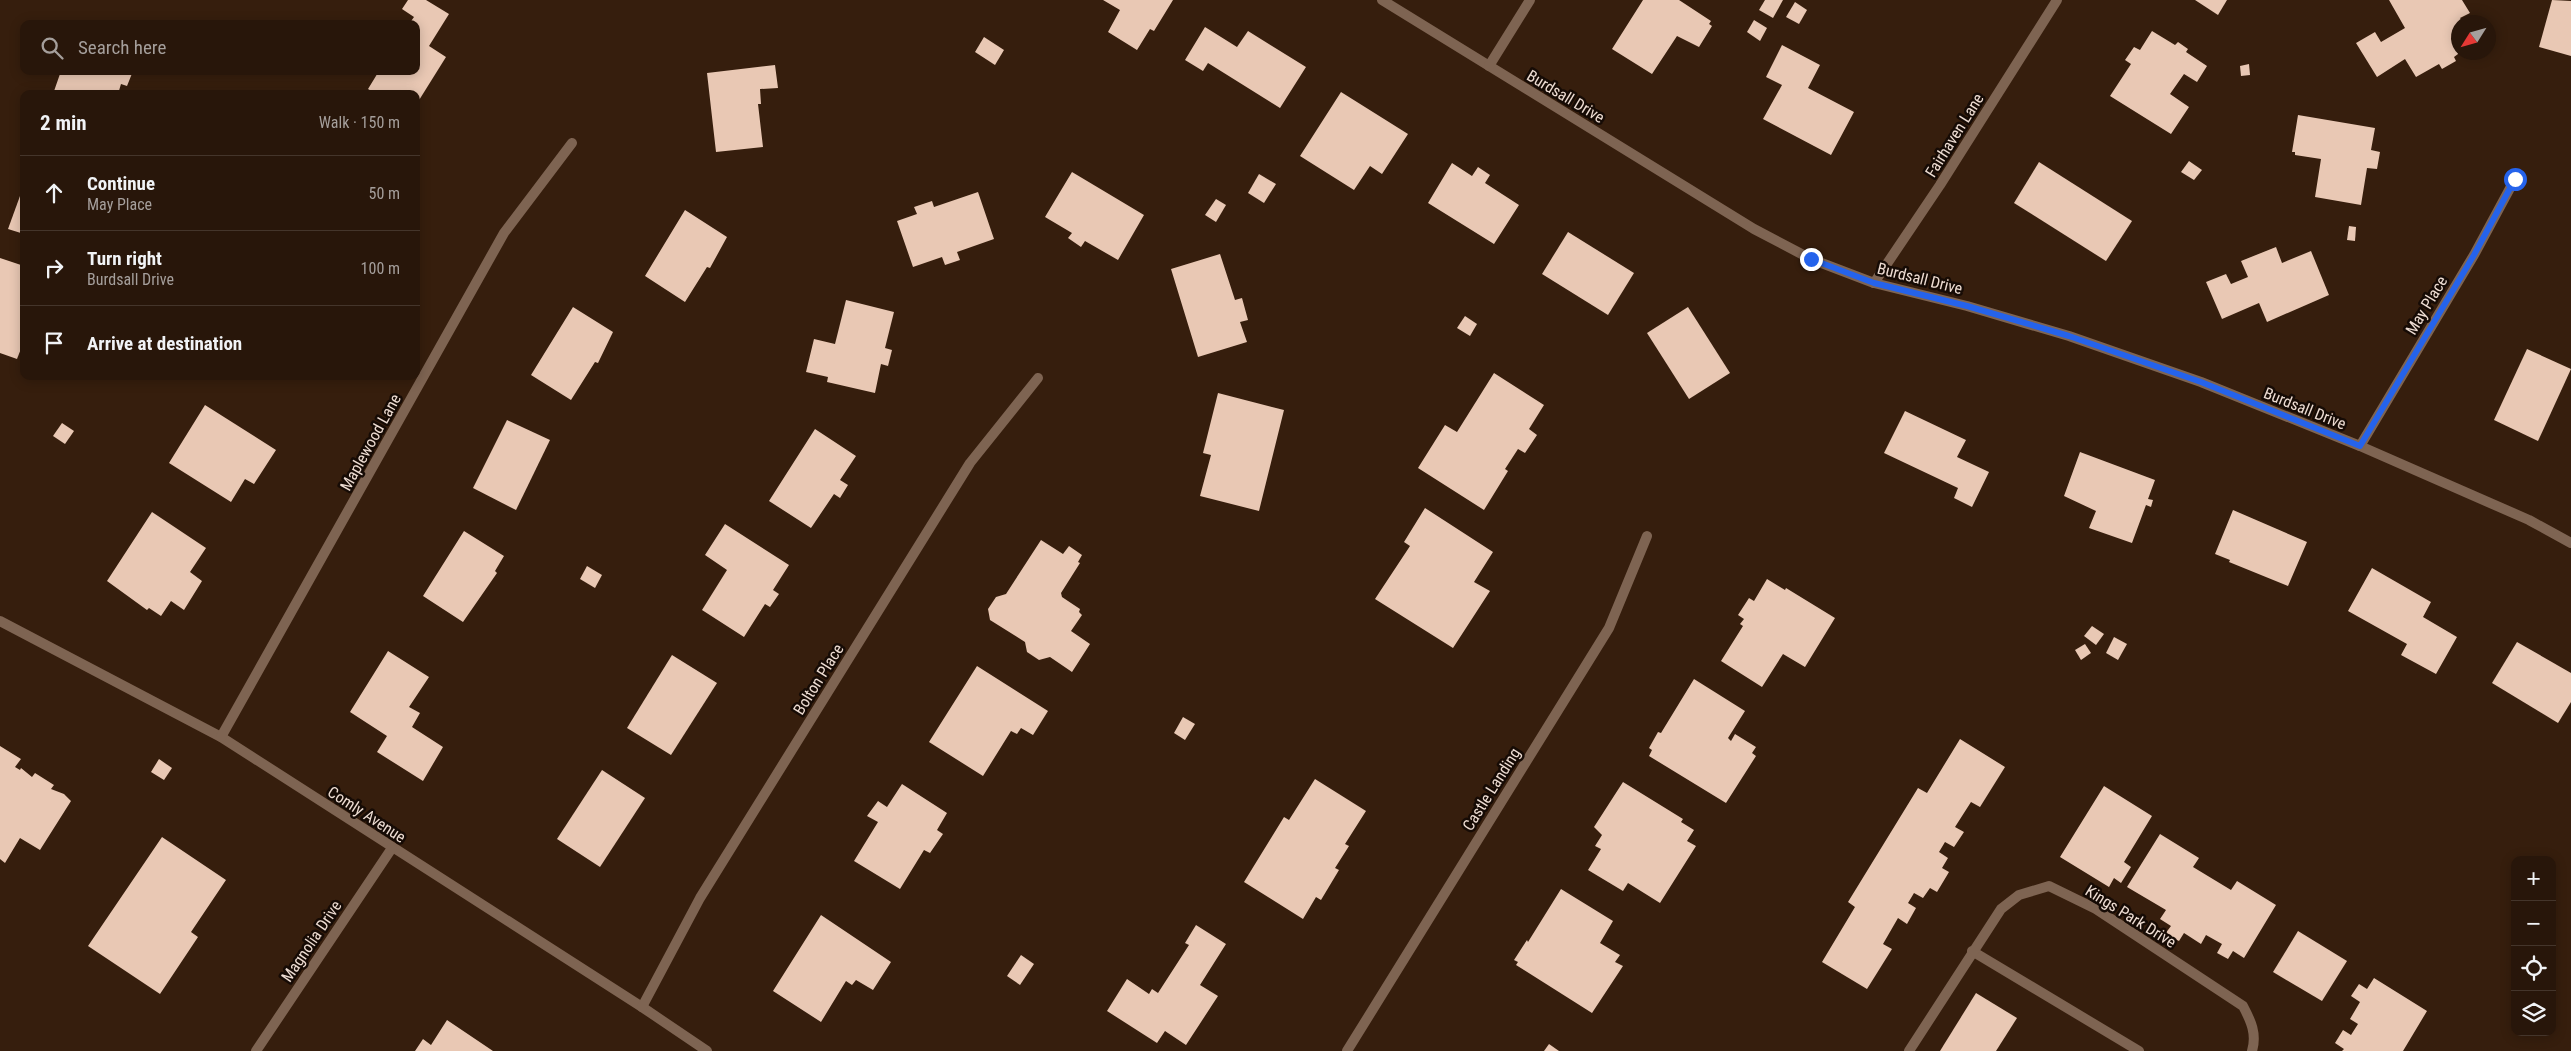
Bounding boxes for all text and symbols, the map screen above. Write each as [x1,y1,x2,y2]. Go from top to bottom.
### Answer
north arrow [2451,15,2496,60]
search box [20,20,420,75]
icon: search [38,34,66,62]
text: Search here [78,36,166,59]
street label: Burdsall Drive [1524,66,1608,127]
street label: Fairhaven Lane [1921,90,1988,181]
text: 2 min [40,111,87,135]
text: Walk · 150 m [319,113,400,132]
route start [2504,168,2527,191]
text: Continue [87,172,155,195]
icon: ahead [40,179,68,207]
text: 50 m [368,184,400,203]
text: May Place [87,195,152,214]
text: Turn right [87,247,162,270]
route end [1800,248,1823,271]
icon: right [40,254,68,282]
text: 100 m [361,259,400,278]
street label: Burdsall Drive [1875,259,1964,298]
text: Burdsall Drive [87,270,174,289]
street label: May Place [2402,272,2451,338]
icon: arrive [40,329,68,357]
text: Arrive at destination [87,332,242,355]
street label: Burdsall Drive [2261,383,2349,434]
street label: Maplewood Lane [336,391,405,494]
street label: Bolton Place [789,640,848,718]
street label: Castle Landing [1458,744,1524,834]
street label: Comly Avenue [324,782,409,847]
map controls [2511,856,2556,1036]
button: + [2511,856,2556,901]
street label: Kings Park Drive [2082,881,2180,952]
street label: Magnolia Drive [277,897,346,986]
button: − [2511,901,2556,946]
button: locate [2511,946,2556,991]
button: layers [2511,991,2556,1036]

